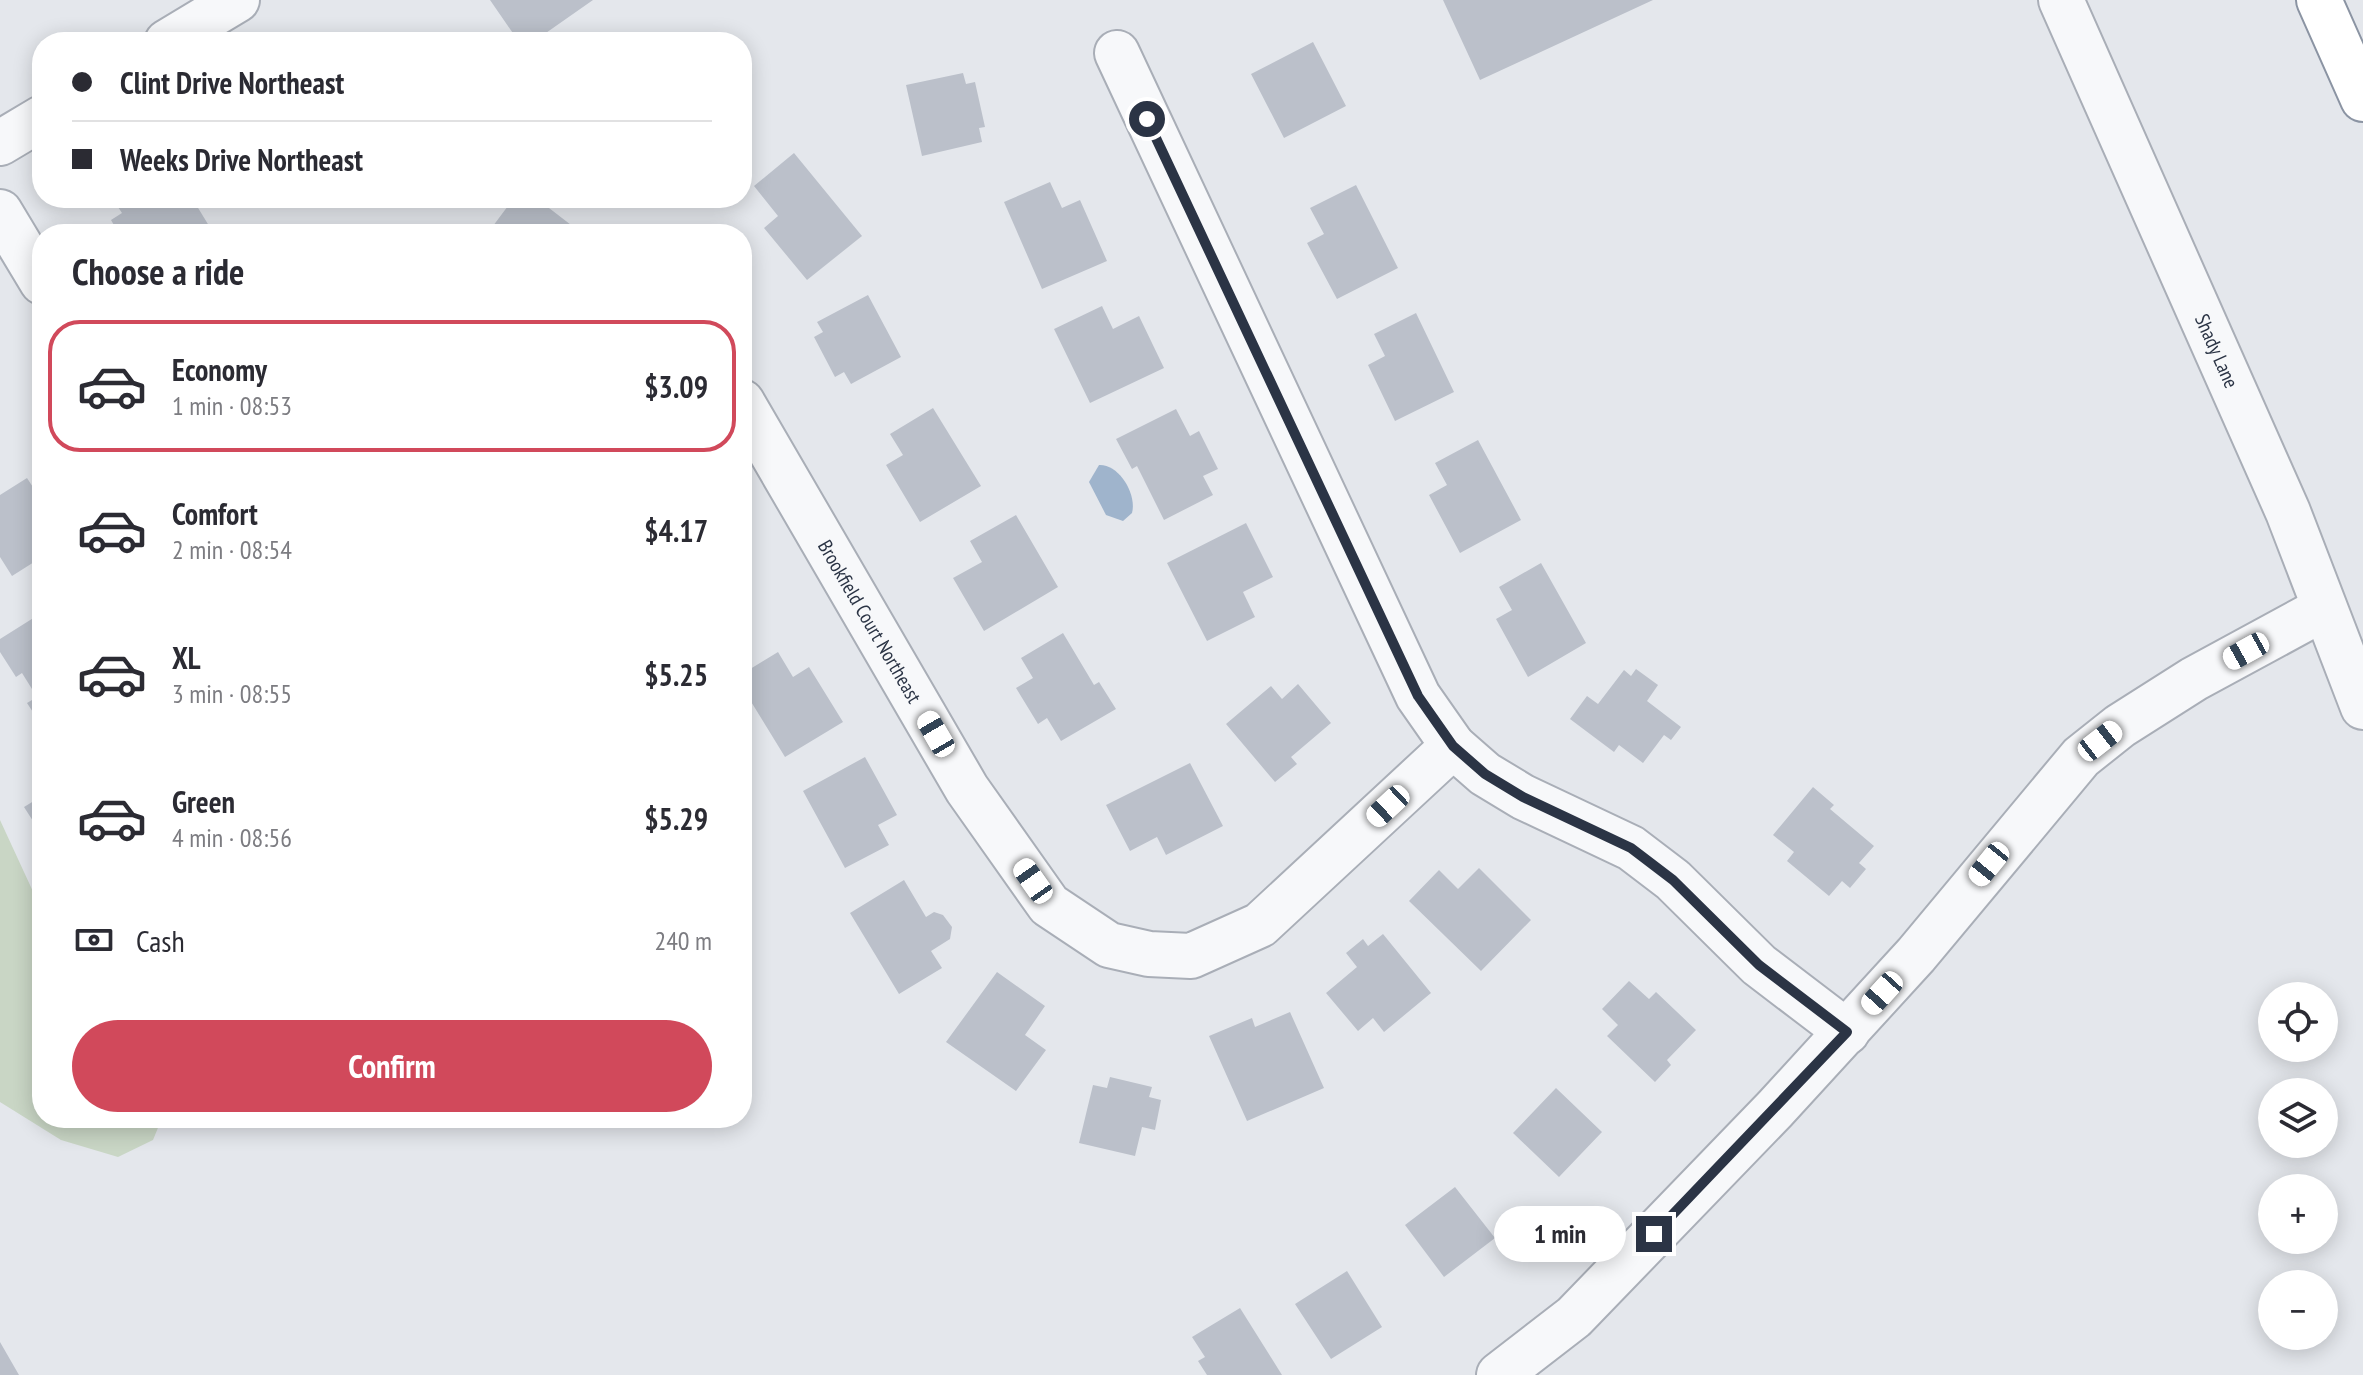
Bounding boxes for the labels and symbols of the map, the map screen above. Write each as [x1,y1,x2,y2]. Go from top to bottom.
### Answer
route start [1129,101,1165,137]
street label: Shady Lane [2189,310,2244,392]
street label: Brookfield Court Northeast [812,535,928,708]
car [2219,629,2273,673]
car [914,707,958,761]
car [2074,717,2126,765]
car [1362,781,1414,831]
car [1965,838,2013,890]
car [1009,854,1057,908]
car [1857,967,1907,1019]
callout: 1 min [1494,1206,1626,1262]
route end [1636,1216,1672,1252]

